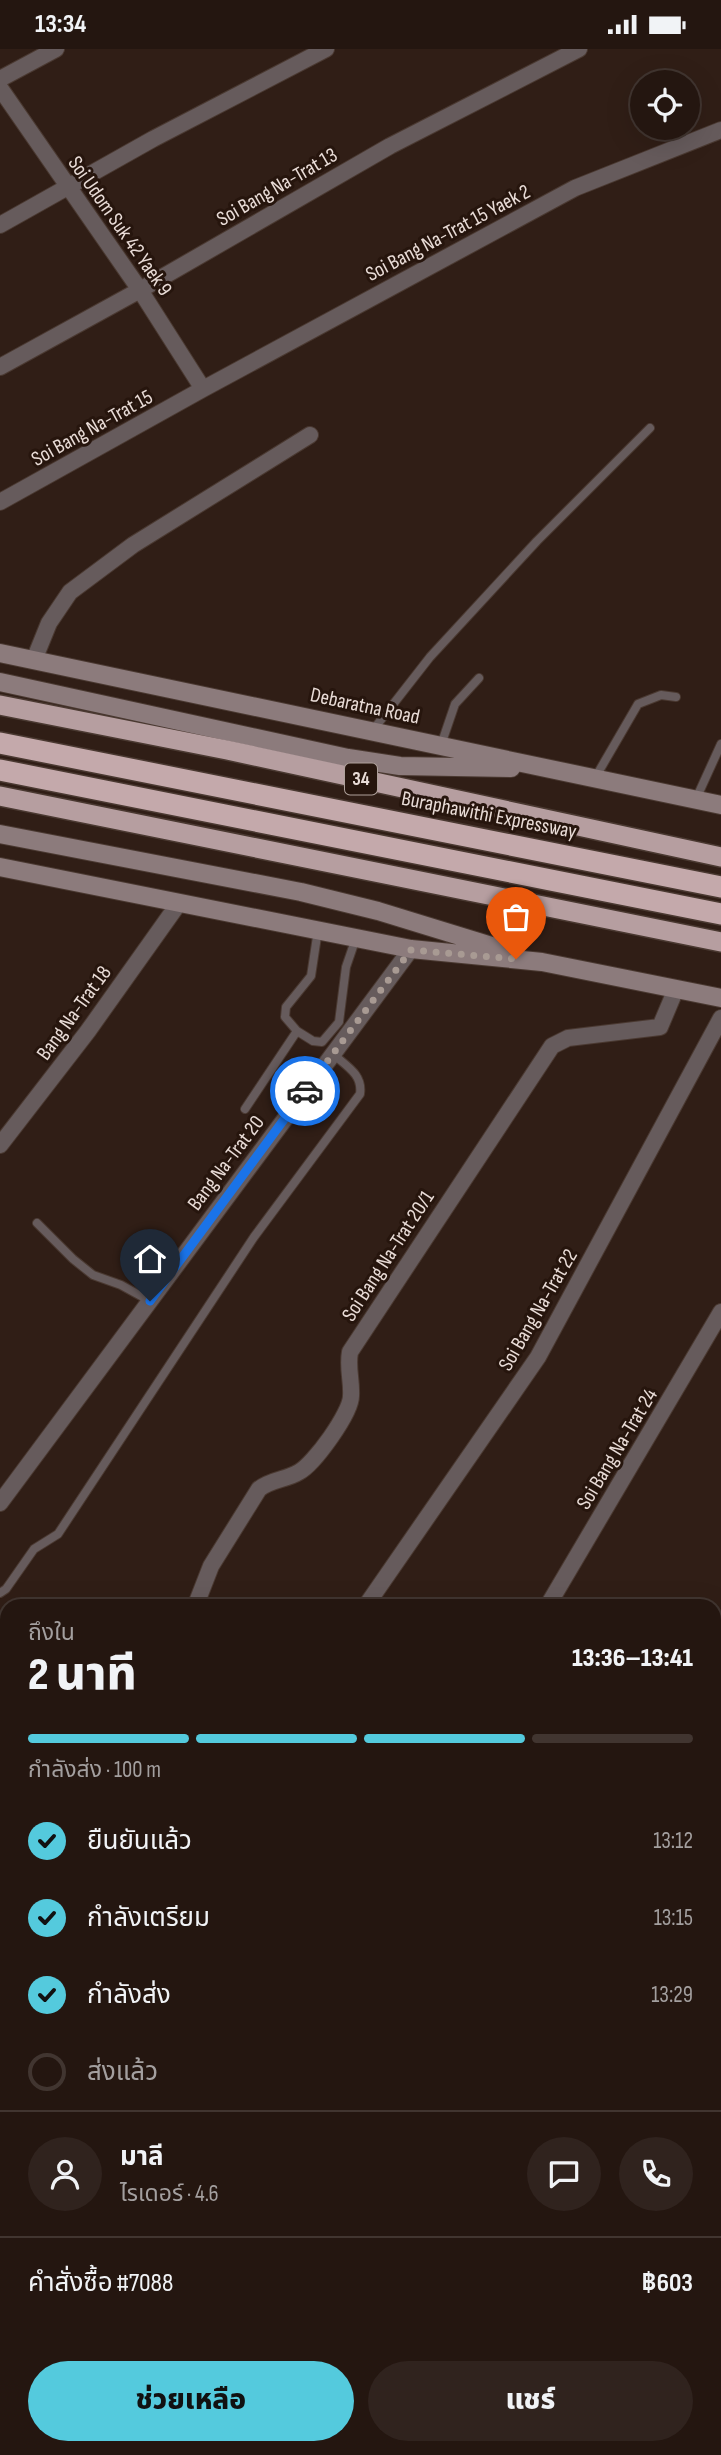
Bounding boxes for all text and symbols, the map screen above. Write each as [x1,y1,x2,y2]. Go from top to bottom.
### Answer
text: 13:34 [35,9,86,40]
map controls [630,70,700,140]
button: locate [630,70,700,140]
street label: Soi Bang Na-Trat 13 [212,142,342,232]
street label: Soi Udom Suk 42 Yaek 9 [63,151,177,301]
street label: Soi Bang Na-Trat 15 Yaek 2 [361,179,535,287]
street label: Soi Bang Na-Trat 15 [27,384,157,472]
street label: Debaratna Road [308,682,422,730]
road number: 34 [345,764,377,795]
street label: Buraphawithi Expressway [399,786,579,844]
pin [486,887,546,959]
icon: bag [497,898,535,936]
street label: Bang Na-Trat 18 [31,961,117,1065]
courier [270,1056,340,1126]
icon: car [286,1072,324,1110]
street label: Bang Na-Trat 20 [182,1111,270,1215]
street label: Soi Bang Na-Trat 20/1 [336,1185,440,1326]
pin [120,1229,180,1301]
icon: home [131,1240,169,1278]
street label: Soi Bang Na-Trat 22 [493,1245,583,1375]
street label: Soi Bang Na-Trat 24 [571,1384,663,1514]
text: ถึงใน [28,1619,75,1647]
text: 13:36–13:41 [572,1643,693,1674]
text: 2 นาที [28,1648,136,1703]
text: กำลังส่ง · 100 m [28,1756,161,1784]
icon: check [28,1822,66,1860]
text: ยืนยันแล้ว [87,1826,192,1857]
text: 13:12 [653,1827,693,1855]
icon: check [28,1899,66,1937]
text: กำลังเตรียม [87,1903,210,1934]
text: 13:15 [654,1904,693,1932]
icon: check [28,1976,66,2014]
text: กำลังส่ง [87,1980,171,2011]
text: 13:29 [651,1981,693,2009]
text: ส่งแล้ว [87,2057,158,2088]
button: person [28,2137,102,2211]
button: chat [527,2137,601,2211]
button: phone [619,2137,693,2211]
text: มาลี [120,2142,164,2173]
text: ไรเดอร์ · 4.6 [120,2180,219,2208]
text: คำสั่งซื้อ #7088 [28,2268,173,2299]
text: ฿603 [642,2268,693,2299]
button: ช่วยเหลือ [28,2361,354,2441]
button: แชร์ [368,2361,693,2441]

